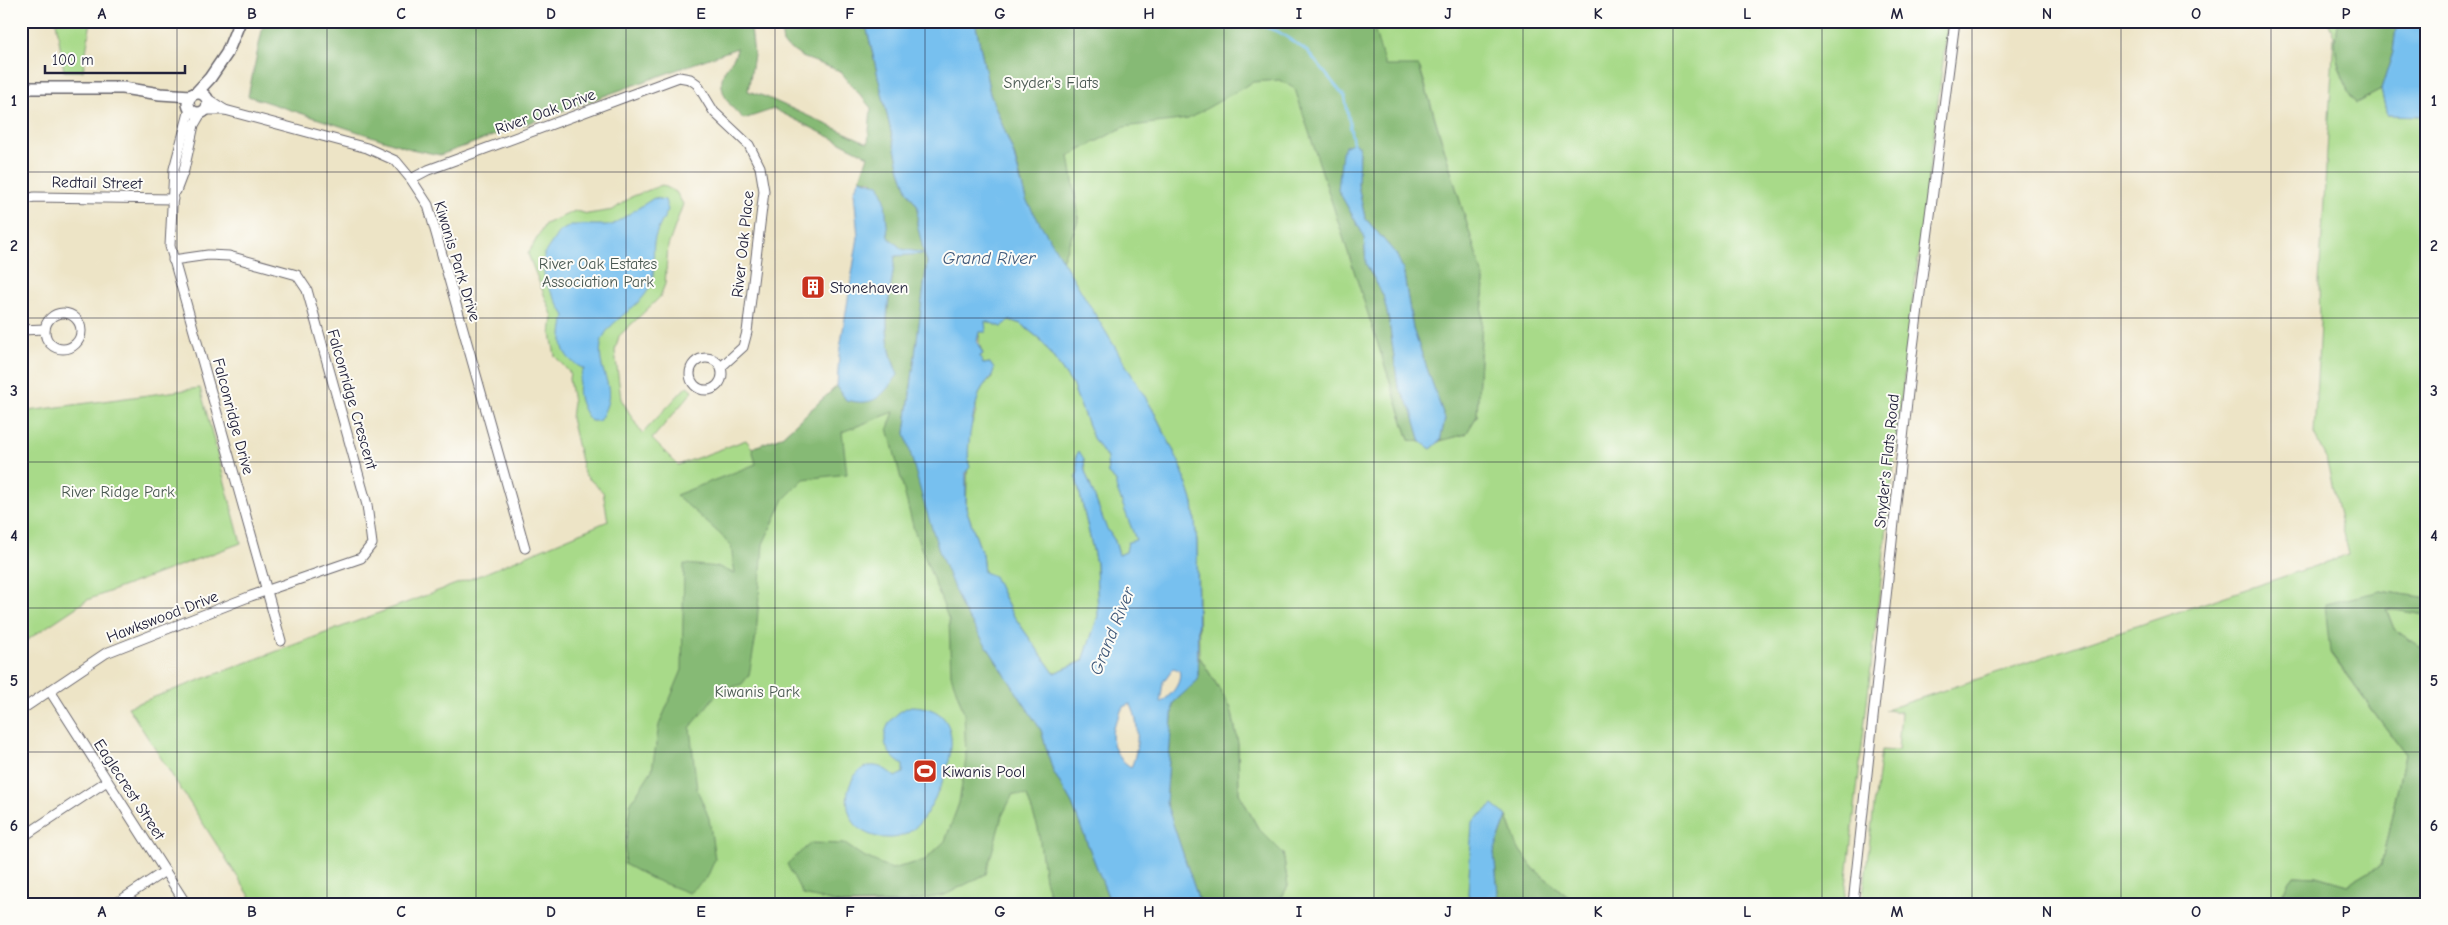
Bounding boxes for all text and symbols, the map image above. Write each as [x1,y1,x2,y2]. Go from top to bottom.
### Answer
text: A [98,5,107,23]
text: B [247,5,257,23]
text: C [396,5,406,23]
text: D [546,5,556,23]
text: E [696,5,706,23]
text: F [845,5,855,23]
text: G [994,5,1006,23]
text: H [1143,5,1155,23]
text: I [1296,5,1302,23]
text: J [1444,5,1452,23]
text: K [1593,5,1603,23]
text: L [1743,5,1751,23]
text: M [1891,5,1904,23]
text: N [2042,5,2052,23]
text: O [2191,5,2201,23]
text: P [2342,5,2351,23]
scale bar [45,42,185,74]
text: 100 m [52,51,94,69]
park label: Snyder's Flats [1004,74,1099,92]
street label: River Oak Drive [493,85,598,138]
text: 1 [11,92,17,110]
text: 1 [2431,92,2437,110]
street label: Redtail Street [51,173,143,193]
street label: River Oak Place [728,190,758,298]
street label: Kiwanis Park Drive [430,199,484,324]
text: 2 [10,237,18,255]
text: 2 [2430,237,2438,255]
water label: Grand River [943,248,1036,269]
park label: River Oak Estates Association Park [539,255,658,291]
building icon: Stonehaven [800,274,826,300]
place label: Stonehaven [830,279,908,297]
street label: Falconridge Crescent [323,327,381,472]
street label: Falconridge Drive [209,356,257,476]
text: 3 [10,382,18,400]
text: 3 [2430,382,2438,400]
street label: Snyder's Flats Road [1871,393,1903,529]
park label: River Ridge Park [61,483,175,501]
text: 4 [10,527,18,545]
text: 4 [2430,527,2438,545]
water label: Grand River [1085,583,1140,678]
street label: Hawkswood Drive [104,587,221,647]
text: 5 [10,672,18,690]
text: 5 [2430,672,2438,690]
park label: Kiwanis Park [714,683,800,701]
street label: Eaglecrest Street [90,736,169,844]
sports icon: Kiwanis Pool [912,758,938,784]
place label: Kiwanis Pool [942,763,1025,781]
text: 6 [10,817,18,835]
text: 6 [2430,817,2438,835]
text: A [98,903,107,921]
text: B [247,903,257,921]
text: C [396,903,406,921]
text: D [546,903,556,921]
text: E [696,903,706,921]
text: F [845,903,855,921]
text: G [994,903,1006,921]
text: H [1143,903,1155,921]
text: I [1296,903,1302,921]
text: J [1444,903,1452,921]
text: K [1593,903,1603,921]
text: L [1743,903,1751,921]
text: M [1891,903,1904,921]
text: N [2042,903,2052,921]
text: O [2191,903,2201,921]
text: P [2342,903,2351,921]

